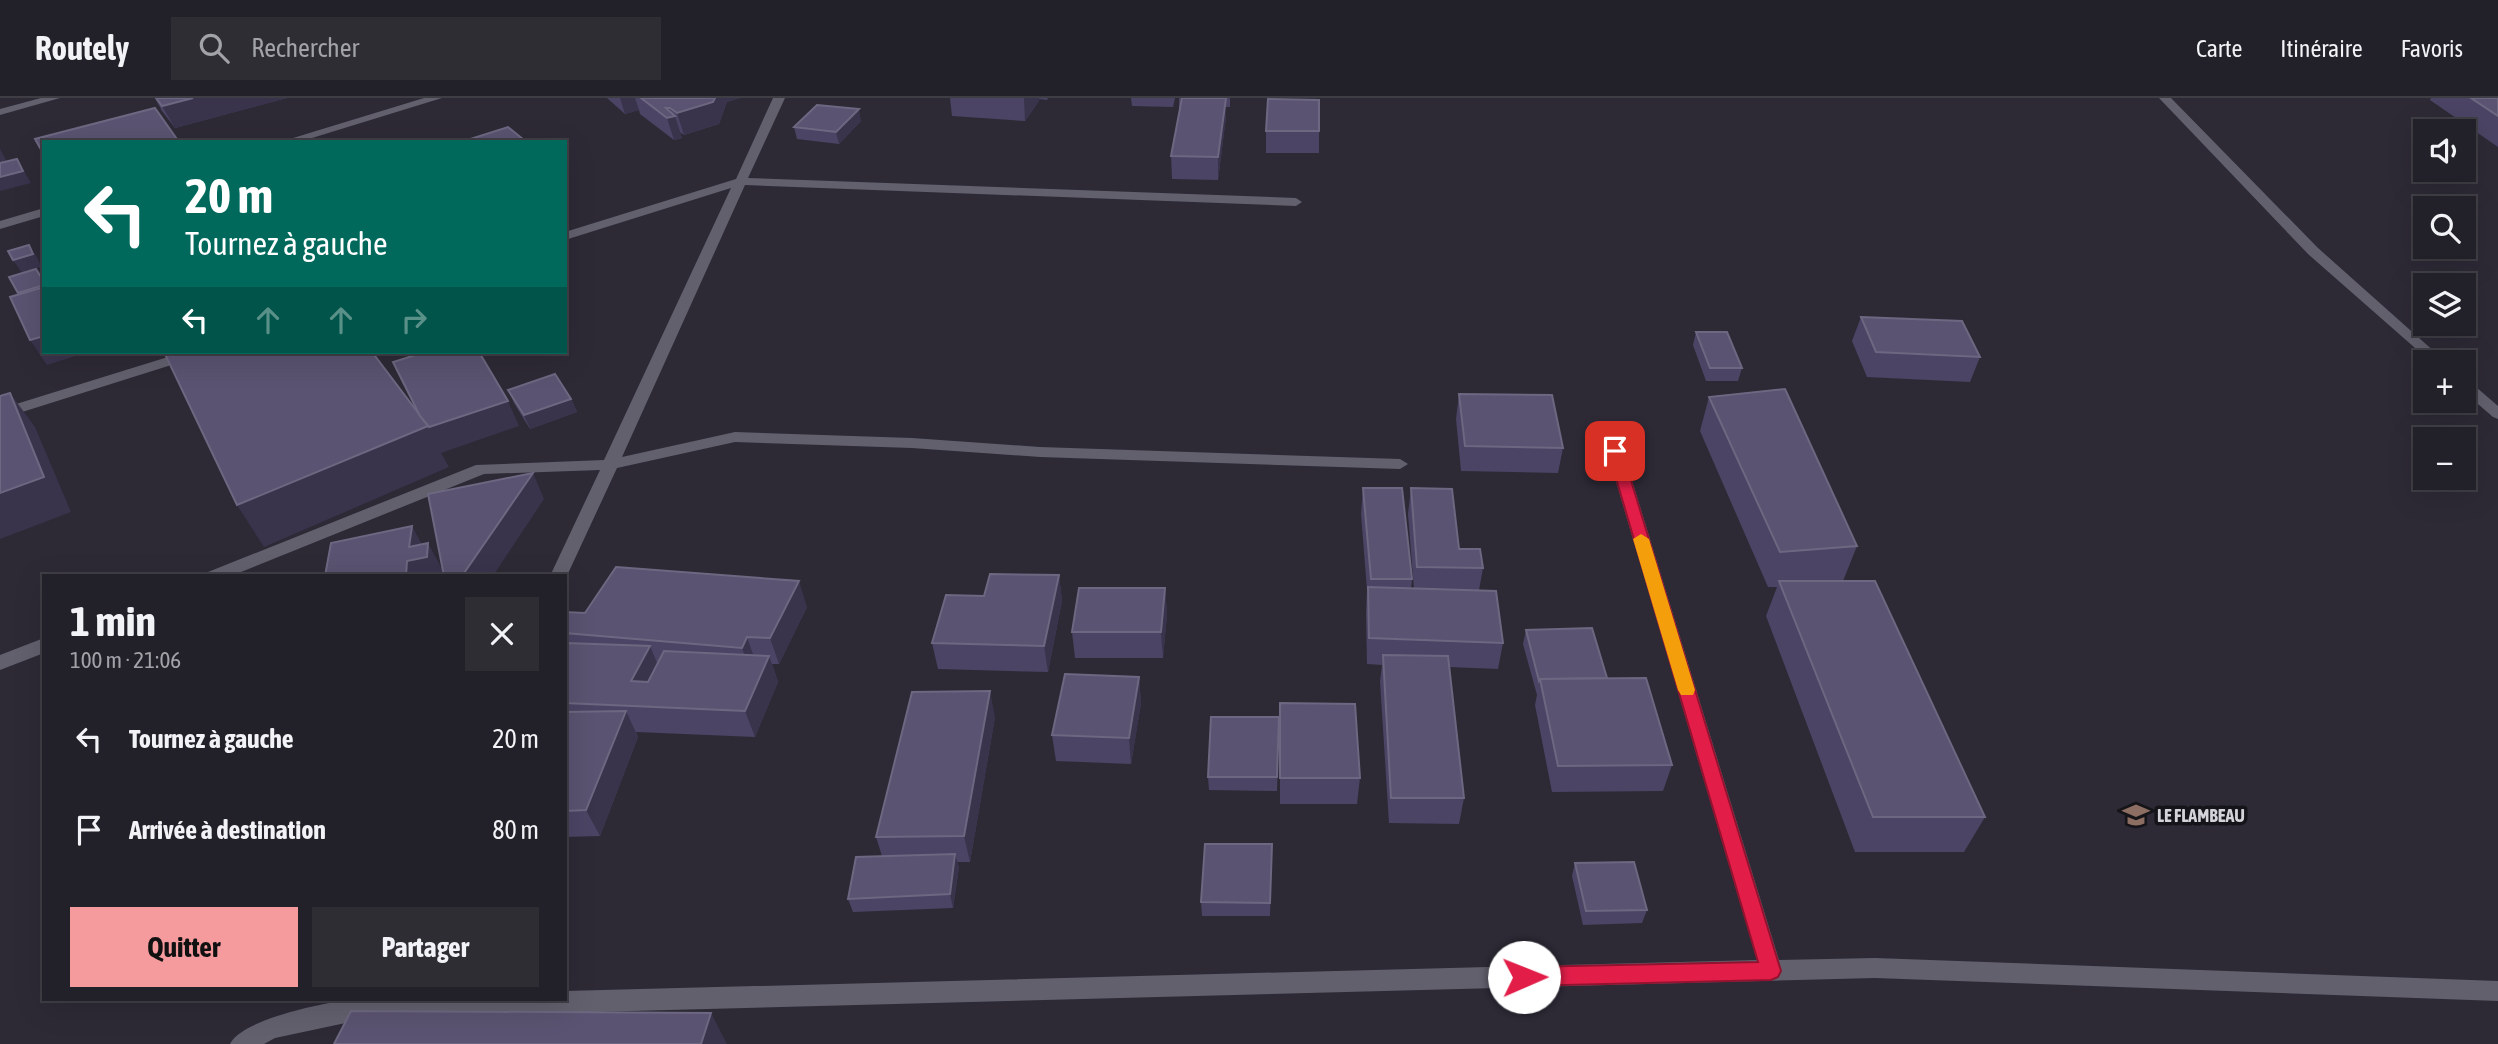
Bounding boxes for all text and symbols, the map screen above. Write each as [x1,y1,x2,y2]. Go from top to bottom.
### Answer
search box [171,17,661,80]
text: Routely [35,29,129,67]
icon: search [195,29,233,67]
text: Rechercher [251,33,359,63]
text: Carte [2196,35,2242,62]
text: Itinéraire [2280,35,2363,62]
text: Favoris [2401,35,2463,62]
map controls [2413,119,2476,490]
button: sound [2413,119,2476,182]
text: 20 m [185,167,273,223]
icon: left [70,168,161,259]
button: search [2413,196,2476,259]
text: Tournez à gauche [185,225,388,262]
button: layers [2413,273,2476,336]
icon: left [176,301,214,339]
icon: ahead [249,301,287,339]
icon: ahead [322,301,360,339]
icon: right [395,301,433,339]
button: + [2413,350,2476,413]
pin [1585,421,1645,481]
button: − [2413,427,2476,490]
icon: arrive [1596,432,1634,470]
text: 1 min [70,597,156,645]
button: close [465,597,539,671]
text: 100 m · 21:06 [70,647,181,673]
icon: left [70,720,108,758]
text: Tournez à gauche [129,724,294,754]
text: 20 m [492,724,539,754]
school or university icon: LE FLAMBEAU [2121,800,2151,830]
place label: LE FLAMBEAU [2157,805,2245,826]
icon: arrive [70,811,108,849]
text: Arrivée à destination [129,815,326,845]
text: 80 m [492,815,539,845]
button: Quitter [70,907,298,987]
button: Partager [312,907,539,987]
position arrow [1487,940,1561,1014]

